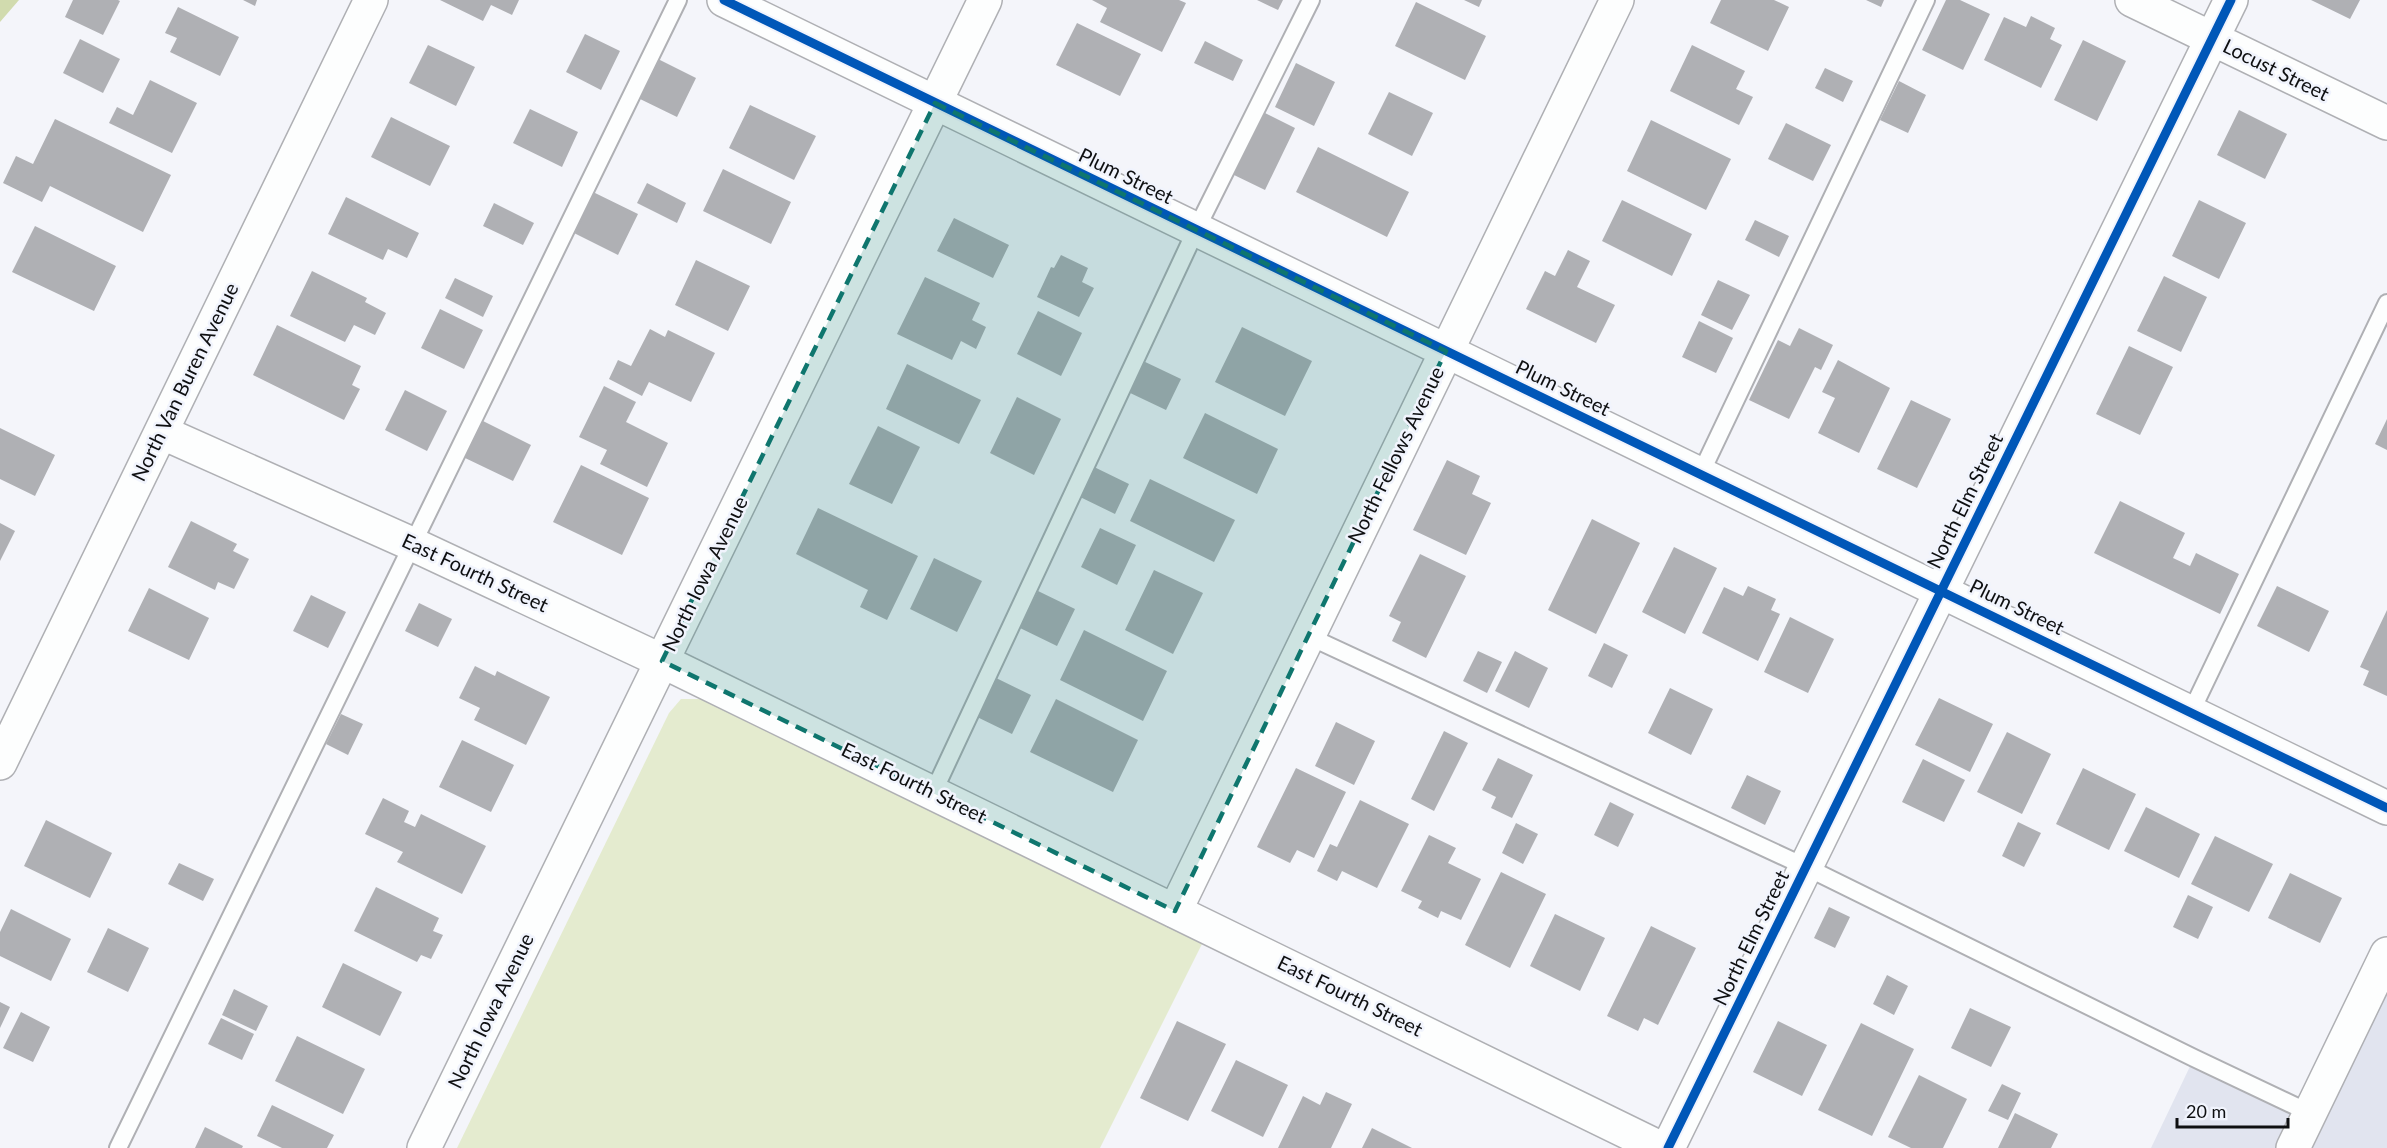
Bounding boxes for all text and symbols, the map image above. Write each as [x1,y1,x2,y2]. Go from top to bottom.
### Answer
street label: Locust Street [2219,33,2333,105]
street label: Plum Street [1075,142,1178,208]
street label: North Van Buren Avenue [126,278,243,485]
street label: Plum Street [1512,354,1615,420]
street label: North Fellows Avenue [1342,362,1448,547]
street label: North Elm Street [1921,429,2007,572]
street label: North Iowa Avenue [656,492,752,655]
street label: East Fourth Street [398,528,552,616]
street label: Plum Street [1966,573,2069,639]
street label: East Fourth Street [838,737,991,828]
street label: North Elm Street [1707,866,1793,1009]
street label: North Iowa Avenue [442,929,538,1092]
street label: East Fourth Street [1274,950,1427,1041]
scale bar [2177,1091,2288,1129]
text: 20 m [2186,1100,2226,1122]

